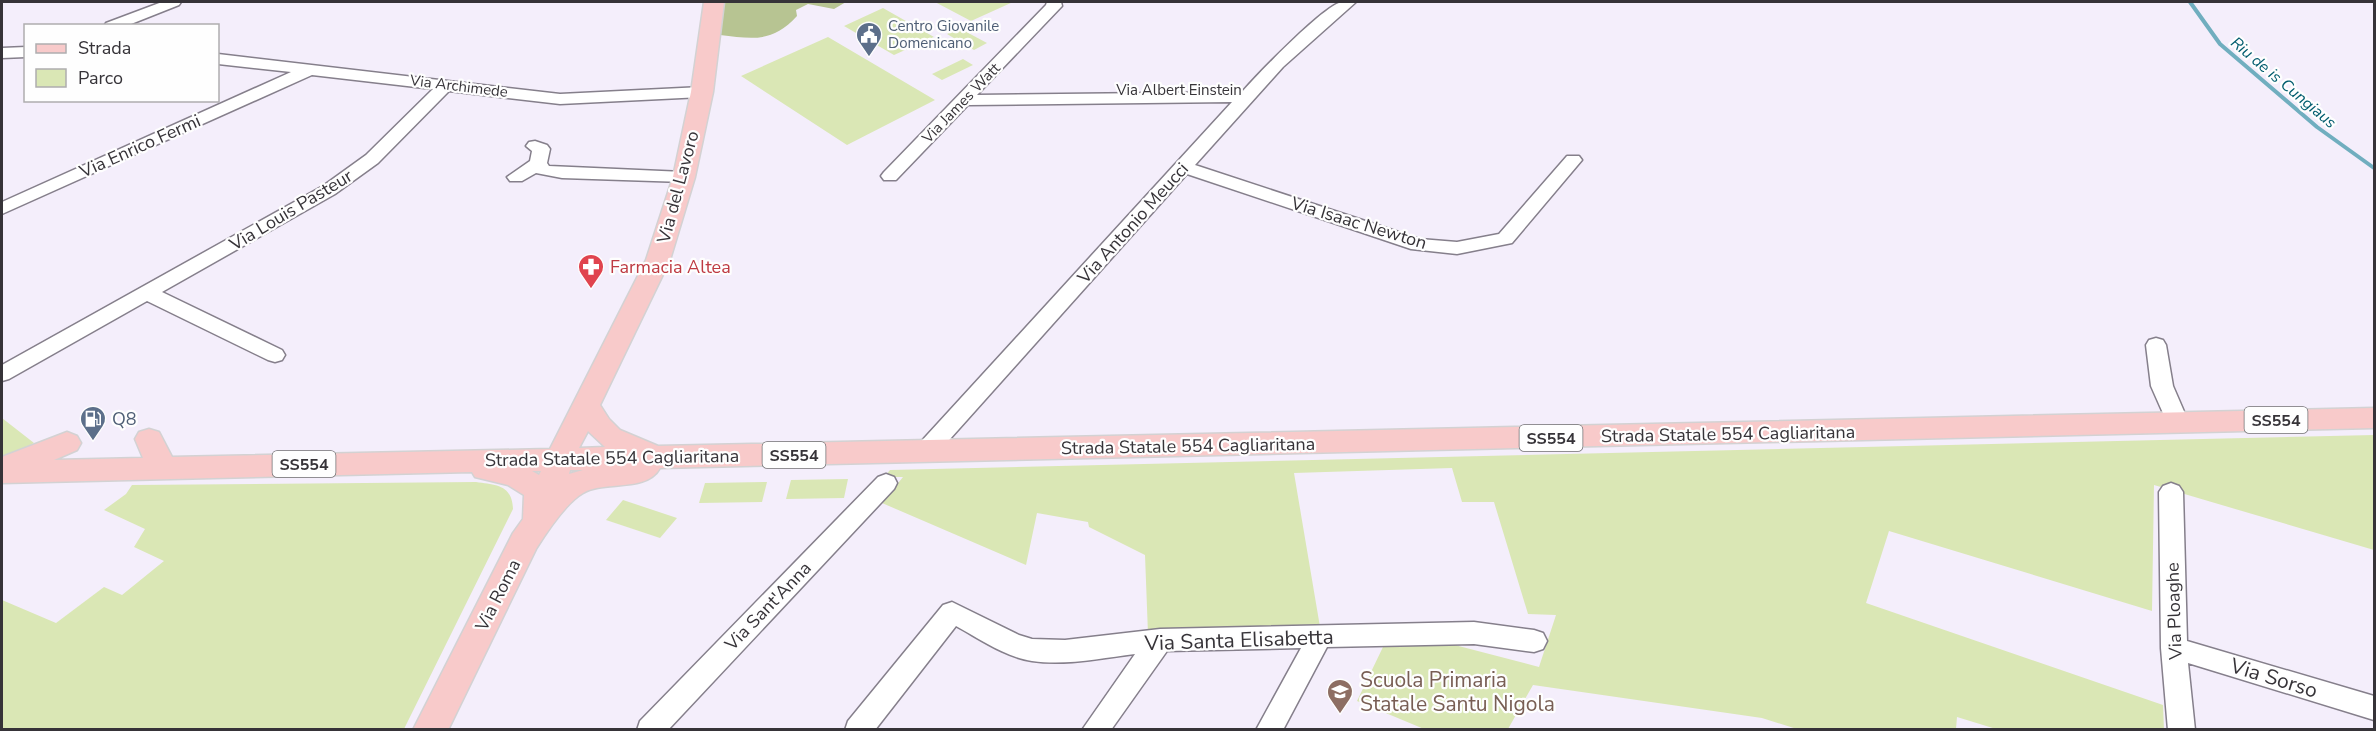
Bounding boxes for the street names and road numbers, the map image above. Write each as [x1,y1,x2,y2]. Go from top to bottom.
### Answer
street label: Via James Watt [917,58,1005,148]
street label: Via Archimede [408,70,509,102]
street label: Via Albert Einstein [1115,80,1242,100]
street label: Via Enrico Fermi [75,109,204,184]
street label: Via del Lavoro [651,128,705,247]
street label: Via Antonio Meucci [1072,157,1194,289]
street label: Via Louis Pasteur [224,164,357,257]
street label: Via Isaac Newton [1287,191,1430,255]
road number: SS554 [2244,407,2308,433]
street label: Strada Statale 554 Cagliaritana [1601,420,1855,448]
road number: SS554 [1520,425,1582,451]
street label: Strada Statale 554 Cagliaritana [1061,432,1315,460]
road number: SS554 [762,442,826,468]
street label: Strada Statale 554 Cagliaritana [485,444,739,472]
road number: SS554 [272,451,336,477]
street label: Via Roma [469,555,526,636]
street label: Via Sant'Anna [719,556,817,656]
street label: Via Ploaghe [2160,562,2188,661]
street label: Via Santa Elisabetta [1143,623,1334,657]
street label: Via Sorso [2226,651,2321,704]

